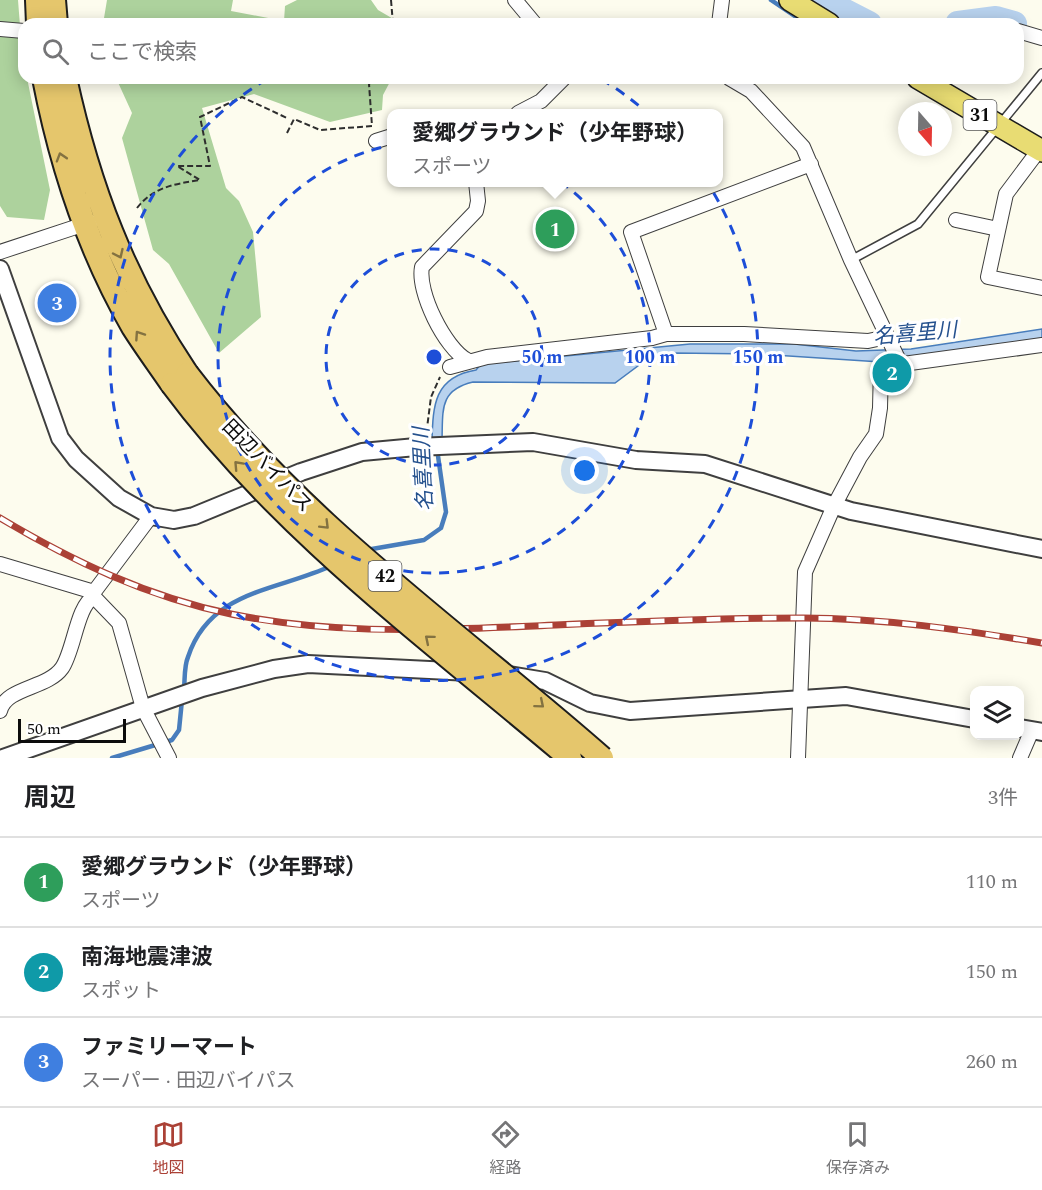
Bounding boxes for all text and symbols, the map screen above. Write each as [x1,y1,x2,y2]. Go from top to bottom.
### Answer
search box [18,18,1024,84]
icon: search [39,35,72,68]
text: ここで検索 [87,36,197,69]
road number: 31 [964,100,996,130]
north arrow [898,102,952,156]
popup [387,109,723,187]
text: 愛郷グラウンド（少年野球） [412,117,698,150]
one-way arrow [56,152,68,163]
text: スポーツ [412,152,492,182]
pin: 1 [536,206,574,252]
one-way arrow [112,247,124,258]
pin: 3 [38,280,76,326]
water label: 名喜里川 [872,314,960,354]
one-way arrow [135,331,146,342]
text: 50 m [522,344,562,371]
text: 100 m [624,344,676,371]
text: 150 m [732,344,784,371]
centre of rings [424,347,444,367]
pin: 2 [872,350,912,395]
street label: 田辺バイパス [215,413,319,519]
water label: 名喜里川 [406,424,442,512]
your location [570,456,599,485]
one-way arrow [234,462,245,472]
one-way arrow [318,518,329,529]
road number: 42 [368,561,402,591]
one-way arrow [425,635,436,646]
map controls [970,686,1024,740]
button: layers [970,686,1024,740]
one-way arrow [533,697,544,708]
scale bar [18,716,126,744]
text: 50 m [27,717,61,741]
text: 周辺 [24,778,76,818]
text: 3件 [988,783,1018,813]
text: 愛郷グラウンド（少年野球） [81,851,367,884]
text: 1 [38,867,49,897]
text: 110 m [966,867,1018,897]
text: スポーツ [81,886,161,916]
text: 南海地震津波 [81,941,213,974]
text: 2 [38,957,49,987]
text: 150 m [966,957,1018,987]
text: スポット [81,976,161,1006]
text: ファミリーマート [81,1031,257,1064]
text: 3 [38,1047,49,1077]
text: 260 m [966,1047,1018,1077]
text: スーパー · 田辺バイパス [81,1066,295,1096]
tab: 地図 [152,1118,185,1180]
tab: 経路 [489,1118,522,1180]
tab: 保存済み [826,1118,890,1180]

